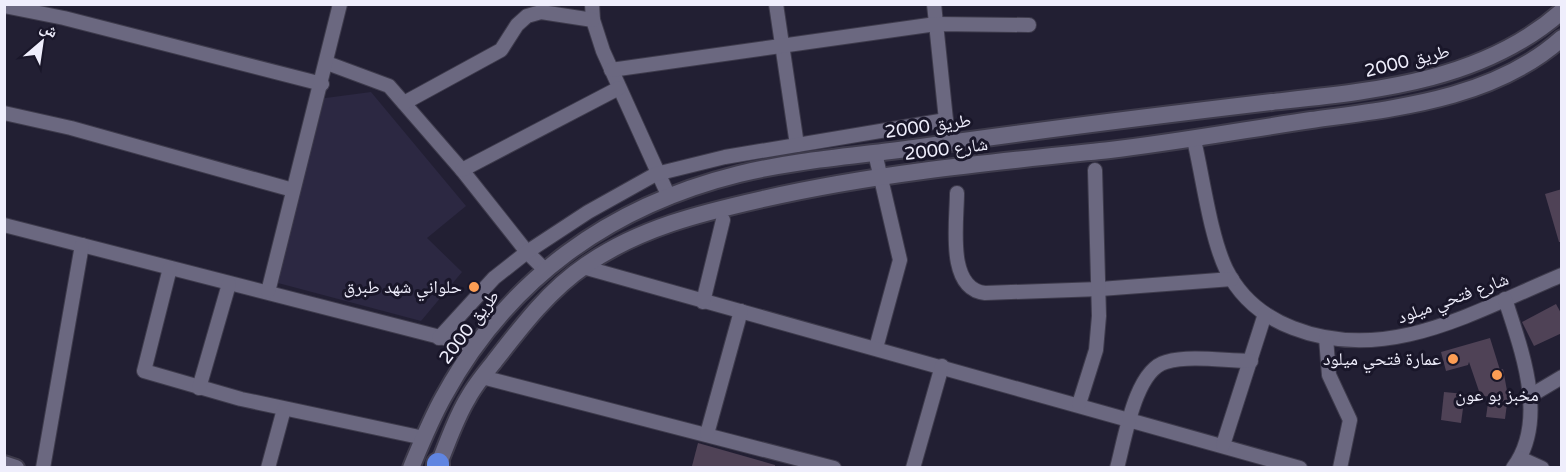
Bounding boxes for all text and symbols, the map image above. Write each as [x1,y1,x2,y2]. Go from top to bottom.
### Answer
north arrow [12,12,72,72]
text: ش [37,17,61,43]
street label: طريق 2000 [1362,40,1452,82]
street label: طريق 2000 [884,109,972,143]
street label: شارع 2000 [903,133,989,165]
street label: شارع فتحي ميلود [1394,268,1513,332]
place label: حلواني شهد طبرق [343,276,462,302]
marker: حلواني شهد طبرق [467,280,481,294]
street label: طريق 2000 [434,286,504,368]
place label: عمارة فتحي ميلود [1323,348,1441,374]
marker: عمارة فتحي ميلود [1446,352,1460,366]
marker: مخبز بو عون [1490,368,1504,382]
place label: مخبز بو عون [1455,384,1539,406]

